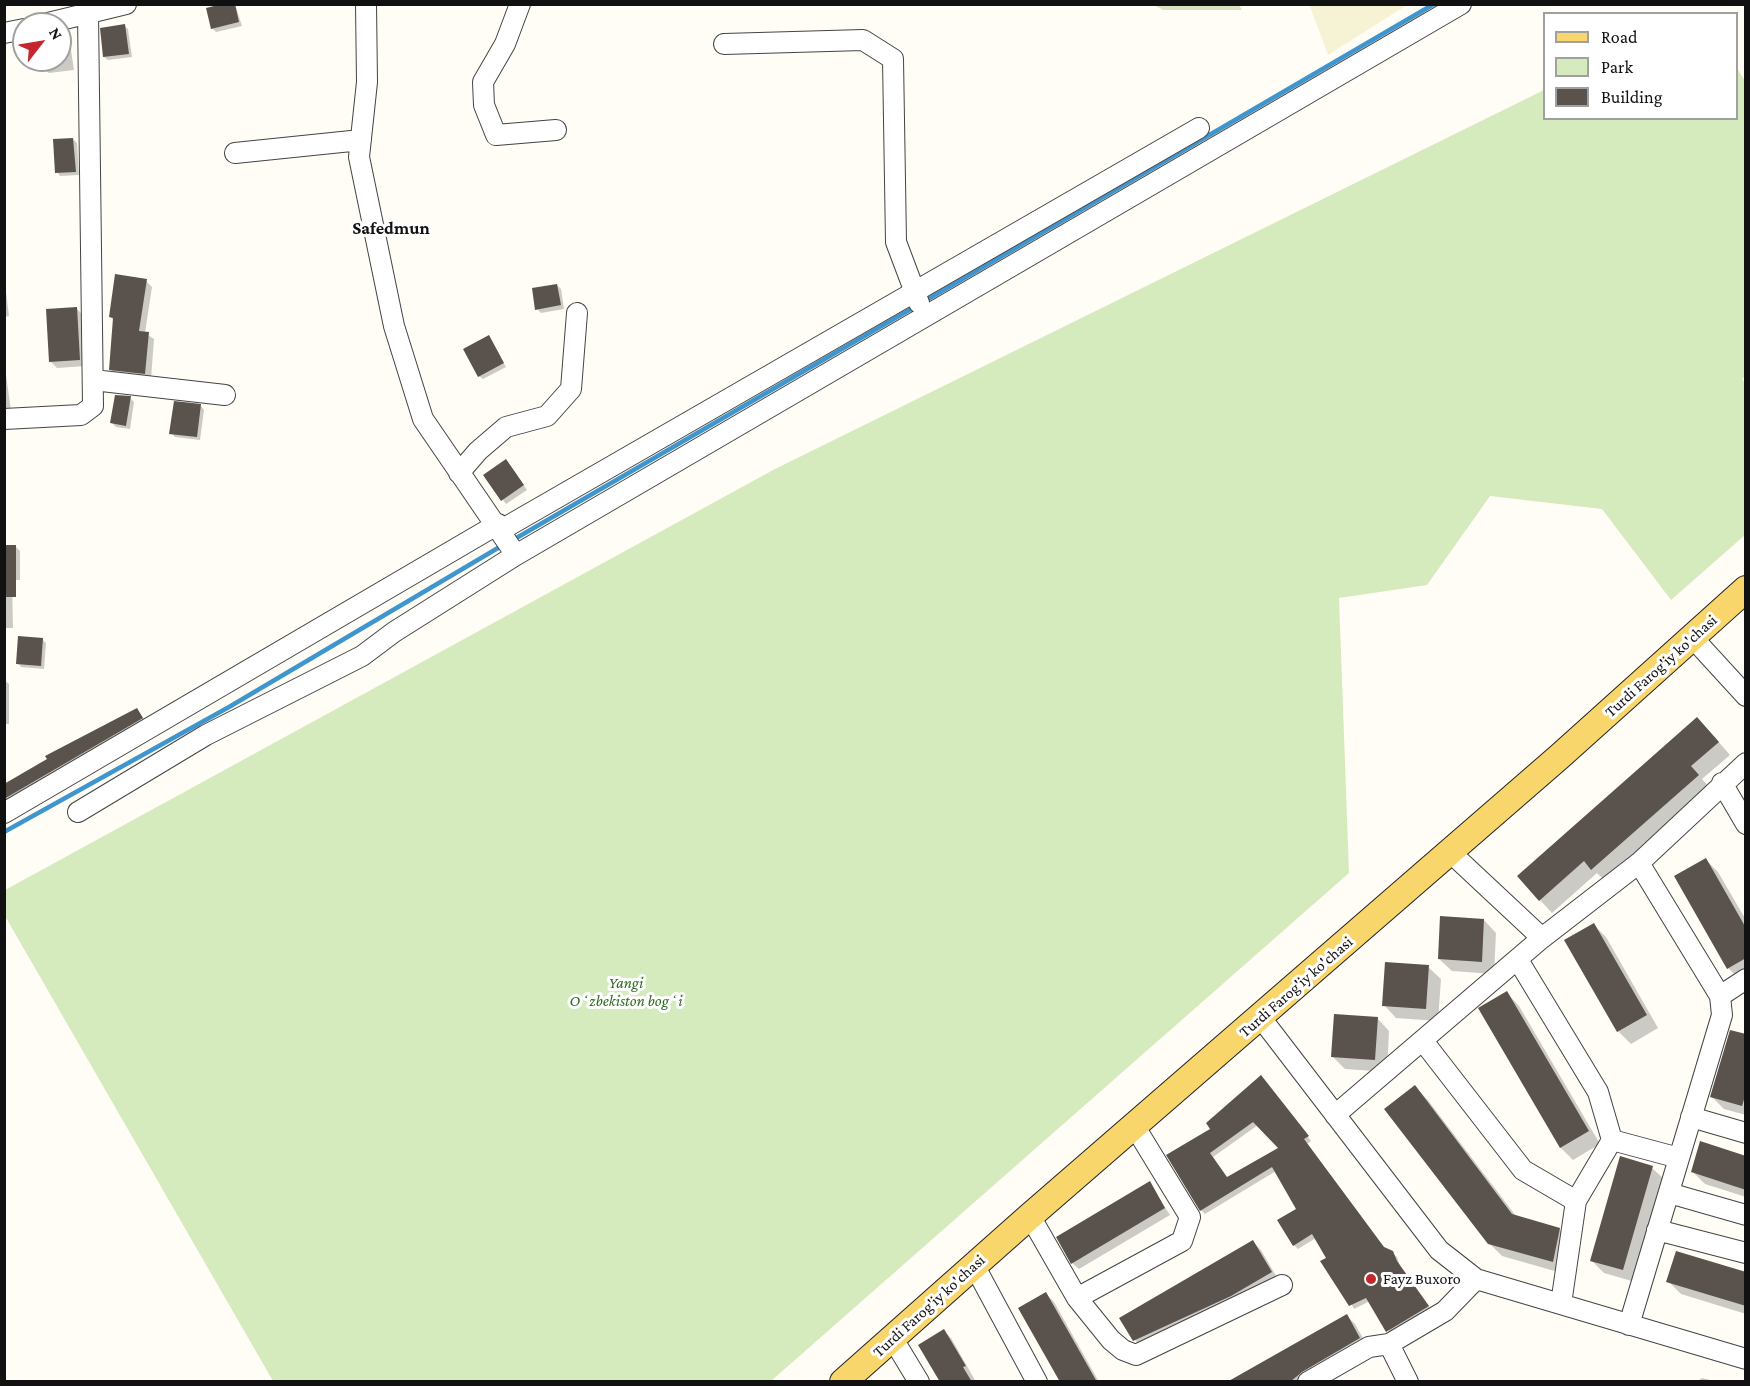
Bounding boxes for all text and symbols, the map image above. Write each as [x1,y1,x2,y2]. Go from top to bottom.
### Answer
north arrow [12,12,72,72]
legend [1543,12,1738,120]
text: N [46,24,66,43]
text: Road [1601,27,1638,47]
text: Park [1601,57,1633,77]
text: Building [1601,87,1662,107]
district label: Safedmun [352,217,430,239]
street label: Turdi Farog'iy ko'chasi [1601,611,1721,721]
street label: Turdi Farog'iy ko'chasi [1235,932,1357,1042]
park label: Yangi Oʻzbekiston bogʻi [569,973,683,1011]
street label: Turdi Farog'iy ko'chasi [869,1251,989,1361]
place label: Fayz Buxoro [1383,1269,1461,1289]
marker: Fayz Buxoro [1364,1272,1378,1286]

